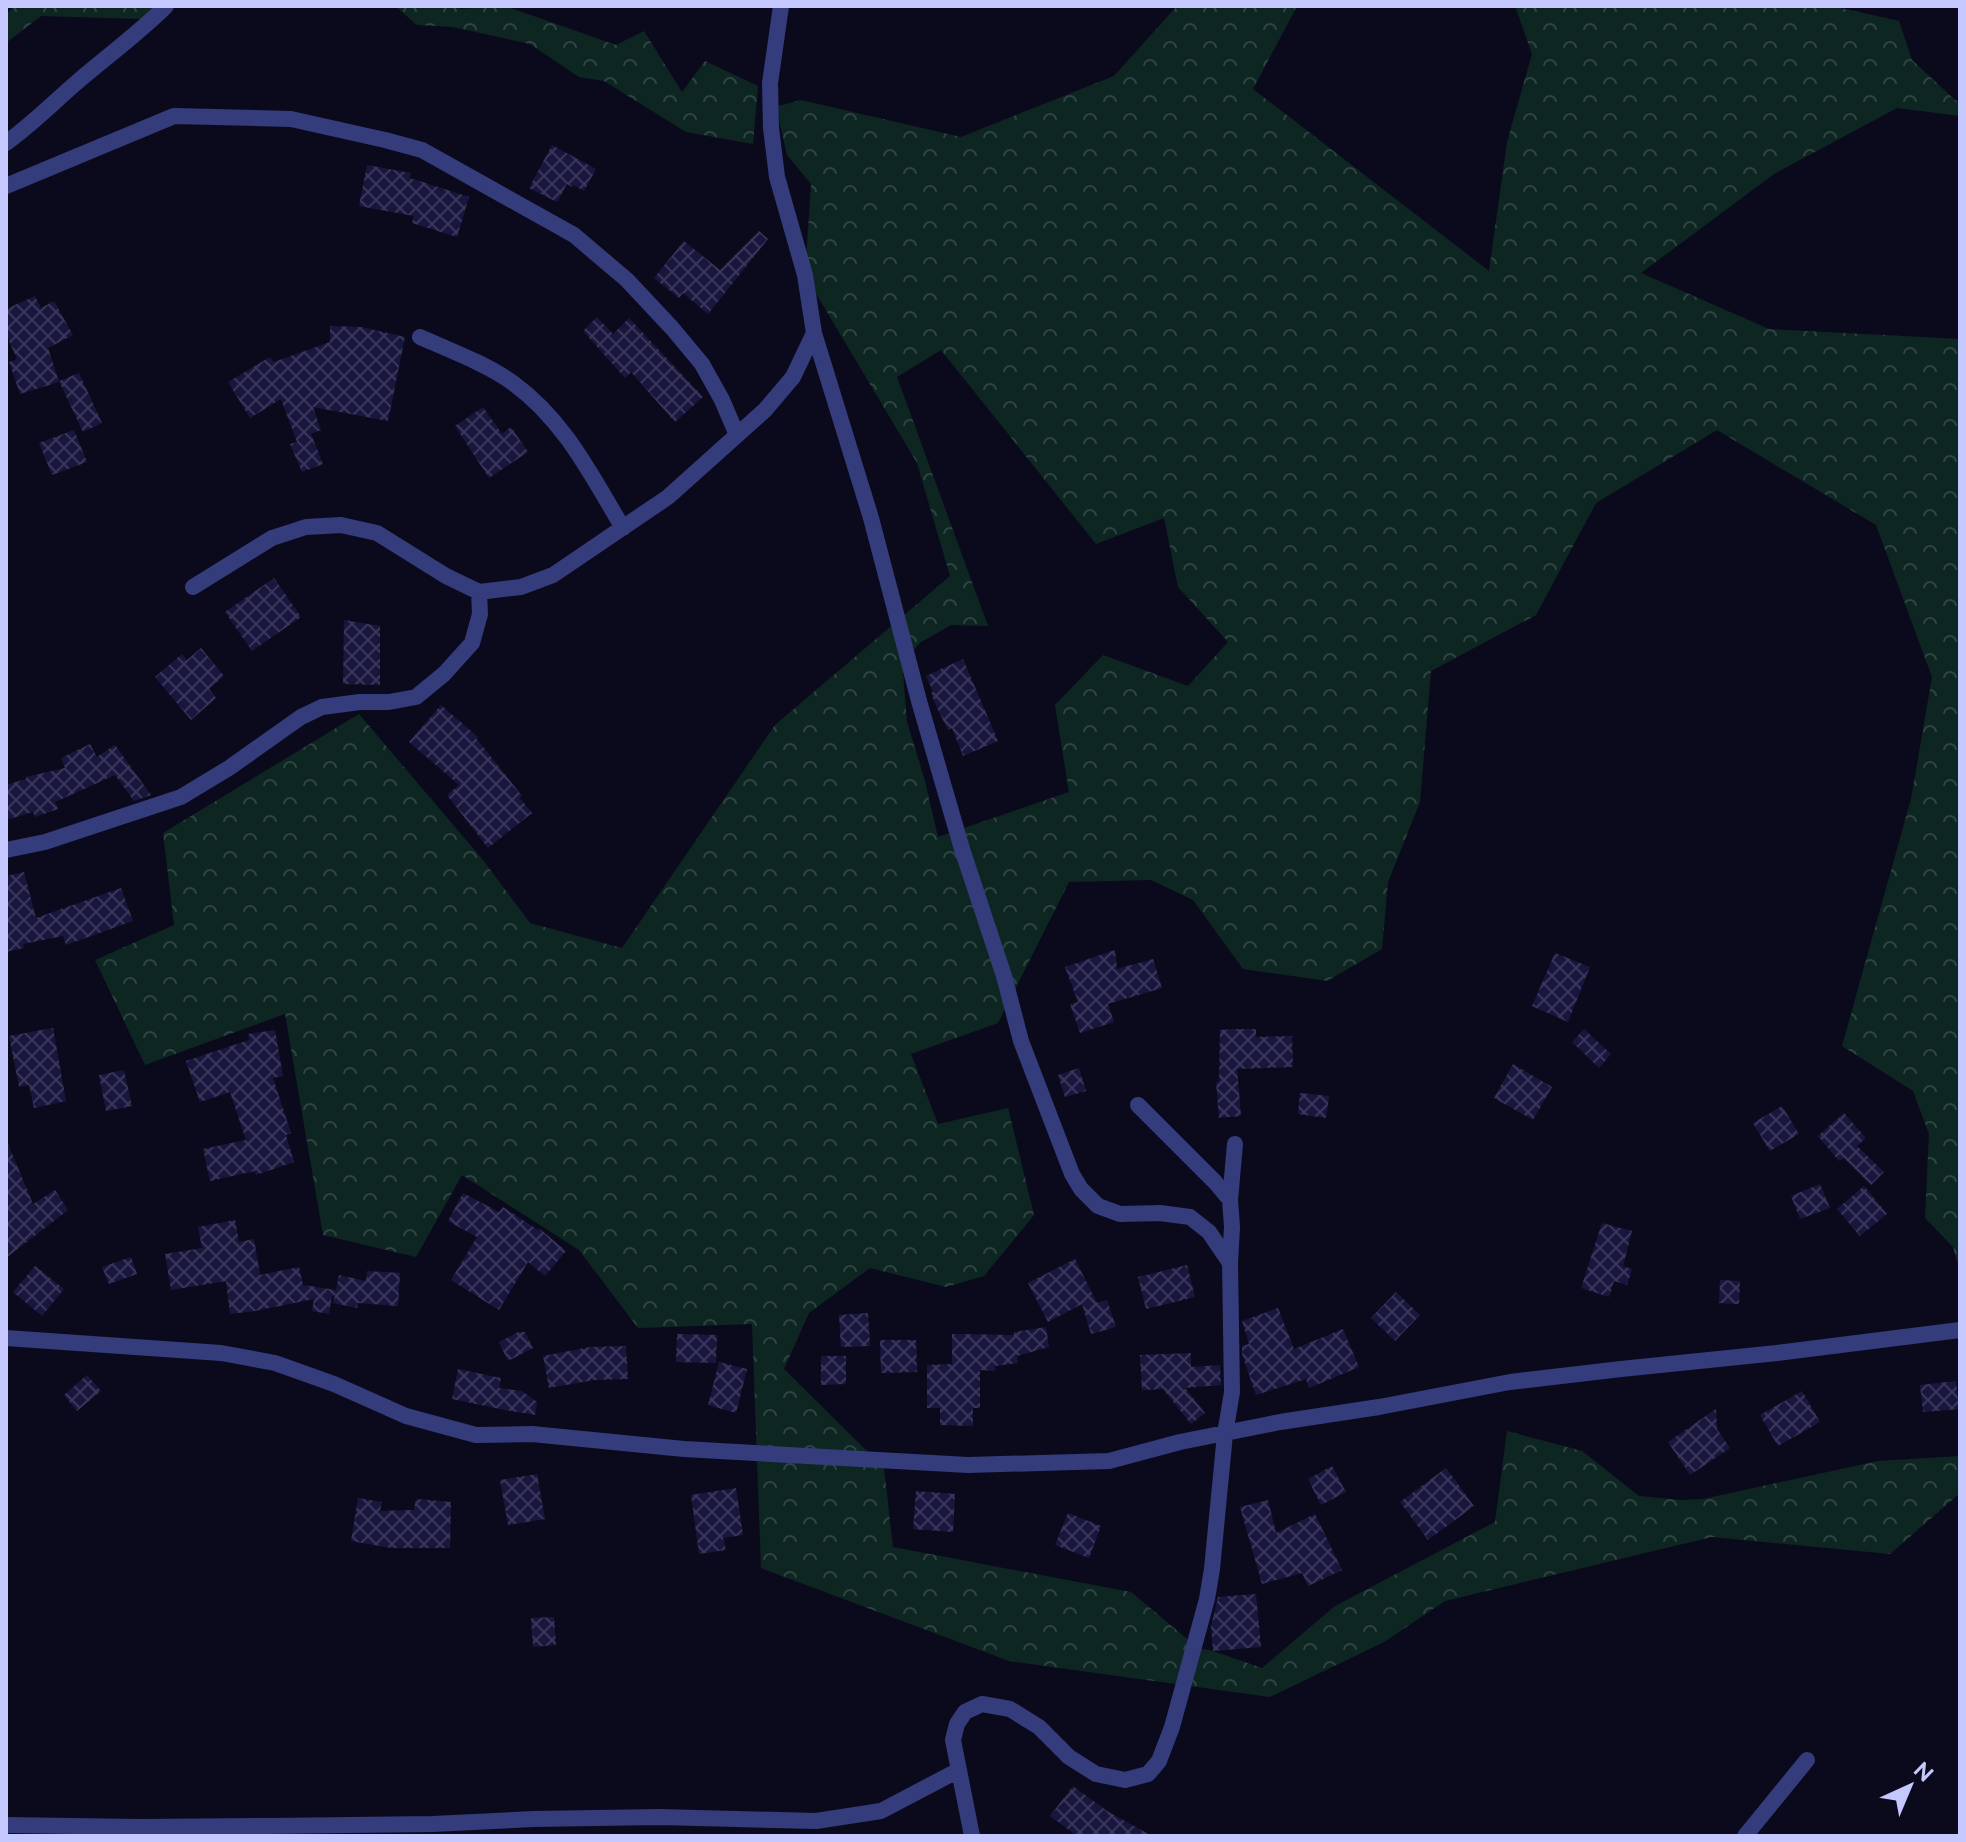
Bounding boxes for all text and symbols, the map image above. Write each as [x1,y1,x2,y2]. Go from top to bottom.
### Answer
north arrow [1870,1746,1950,1826]
text: N [1909,1756,1939,1787]

